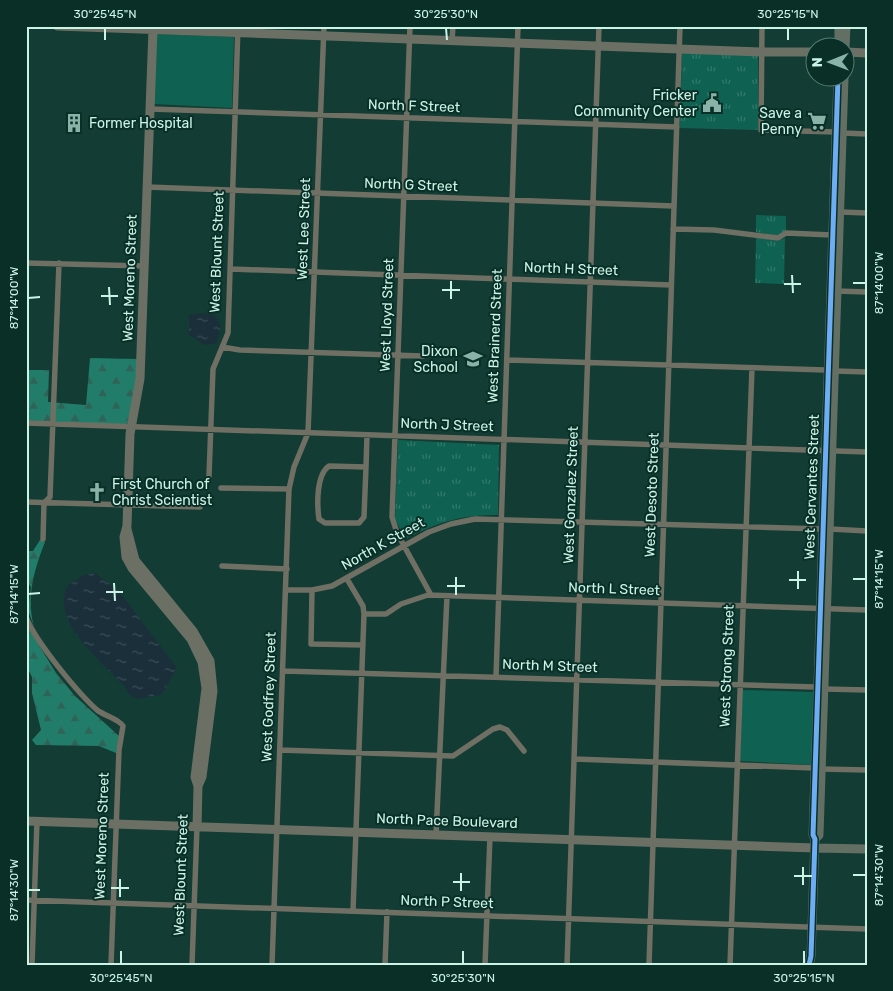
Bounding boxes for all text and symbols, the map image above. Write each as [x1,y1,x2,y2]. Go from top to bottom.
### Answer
text: 30°25'45"N [73,7,137,21]
text: 30°25'30"N [414,7,478,21]
text: 30°25'15"N [757,7,819,21]
north arrow [806,38,856,88]
text: N [809,57,826,67]
place label: Fricker Community Center [574,87,698,120]
public building icon: Fricker Community Center [701,92,723,114]
street label: North F Street [368,96,461,116]
place label: Save a Penny [759,105,802,138]
supermarket icon: Save a Penny [806,110,828,132]
building icon: Former Hospital [63,112,85,134]
place label: Former Hospital [89,115,193,132]
street label: North G Street [364,175,459,195]
street label: West Lee Street [294,177,314,280]
street label: West Blount Street [206,190,228,313]
street label: West Moreno Street [119,214,141,342]
text: 87°14'00"W [872,251,886,314]
street label: West Lloyd Street [377,257,397,372]
street label: North H Street [524,259,619,279]
text: 87°14'00"W [7,266,21,329]
street label: West Brainerd Street [484,268,506,403]
place label: Dixon School [414,343,458,376]
school or university icon: Dixon School [462,348,484,370]
street label: West Cervantes Street [801,414,823,560]
street label: North J Street [400,415,494,435]
street label: West Gonzalez Street [560,425,582,564]
street label: West Desoto Street [641,432,663,558]
place label: First Church of Christ Scientist [112,476,213,509]
church icon: First Church of Christ Scientist [86,481,108,503]
street label: North K Street [338,514,428,574]
text: 87°14'15"W [872,549,886,609]
text: 87°14'15"W [7,564,21,624]
street label: North L Street [568,579,661,599]
street label: West Strong Street [716,604,738,728]
street label: West Godfrey Street [258,631,280,762]
street label: North M Street [502,656,599,676]
street label: West Moreno Street [91,772,113,900]
street label: North Pace Boulevard [376,810,518,832]
street label: West Blount Street [170,813,192,936]
text: 87°14'30"W [872,843,886,906]
text: 87°14'30"W [7,858,21,921]
street label: North P Street [400,892,494,912]
text: 30°25'45"N [89,971,153,985]
text: 30°25'30"N [431,971,495,985]
text: 30°25'15"N [773,971,835,985]

